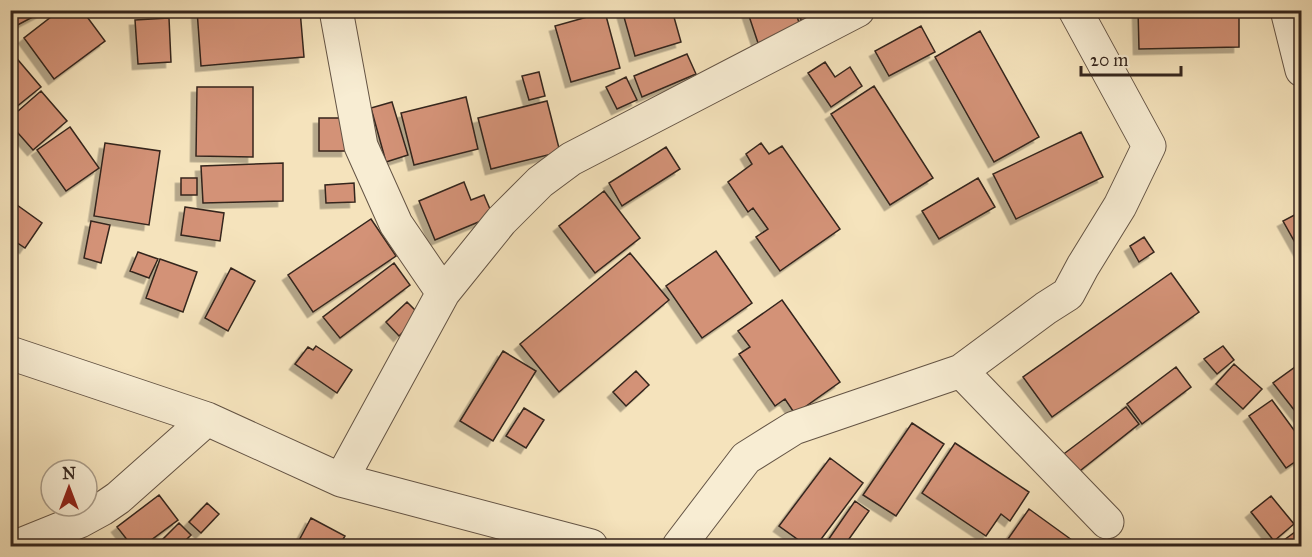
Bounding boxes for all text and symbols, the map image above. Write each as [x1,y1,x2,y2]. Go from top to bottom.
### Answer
scale bar [1081,39,1182,77]
text: 20 m [1090,49,1128,71]
north arrow [39,458,99,518]
text: N [62,464,76,483]

